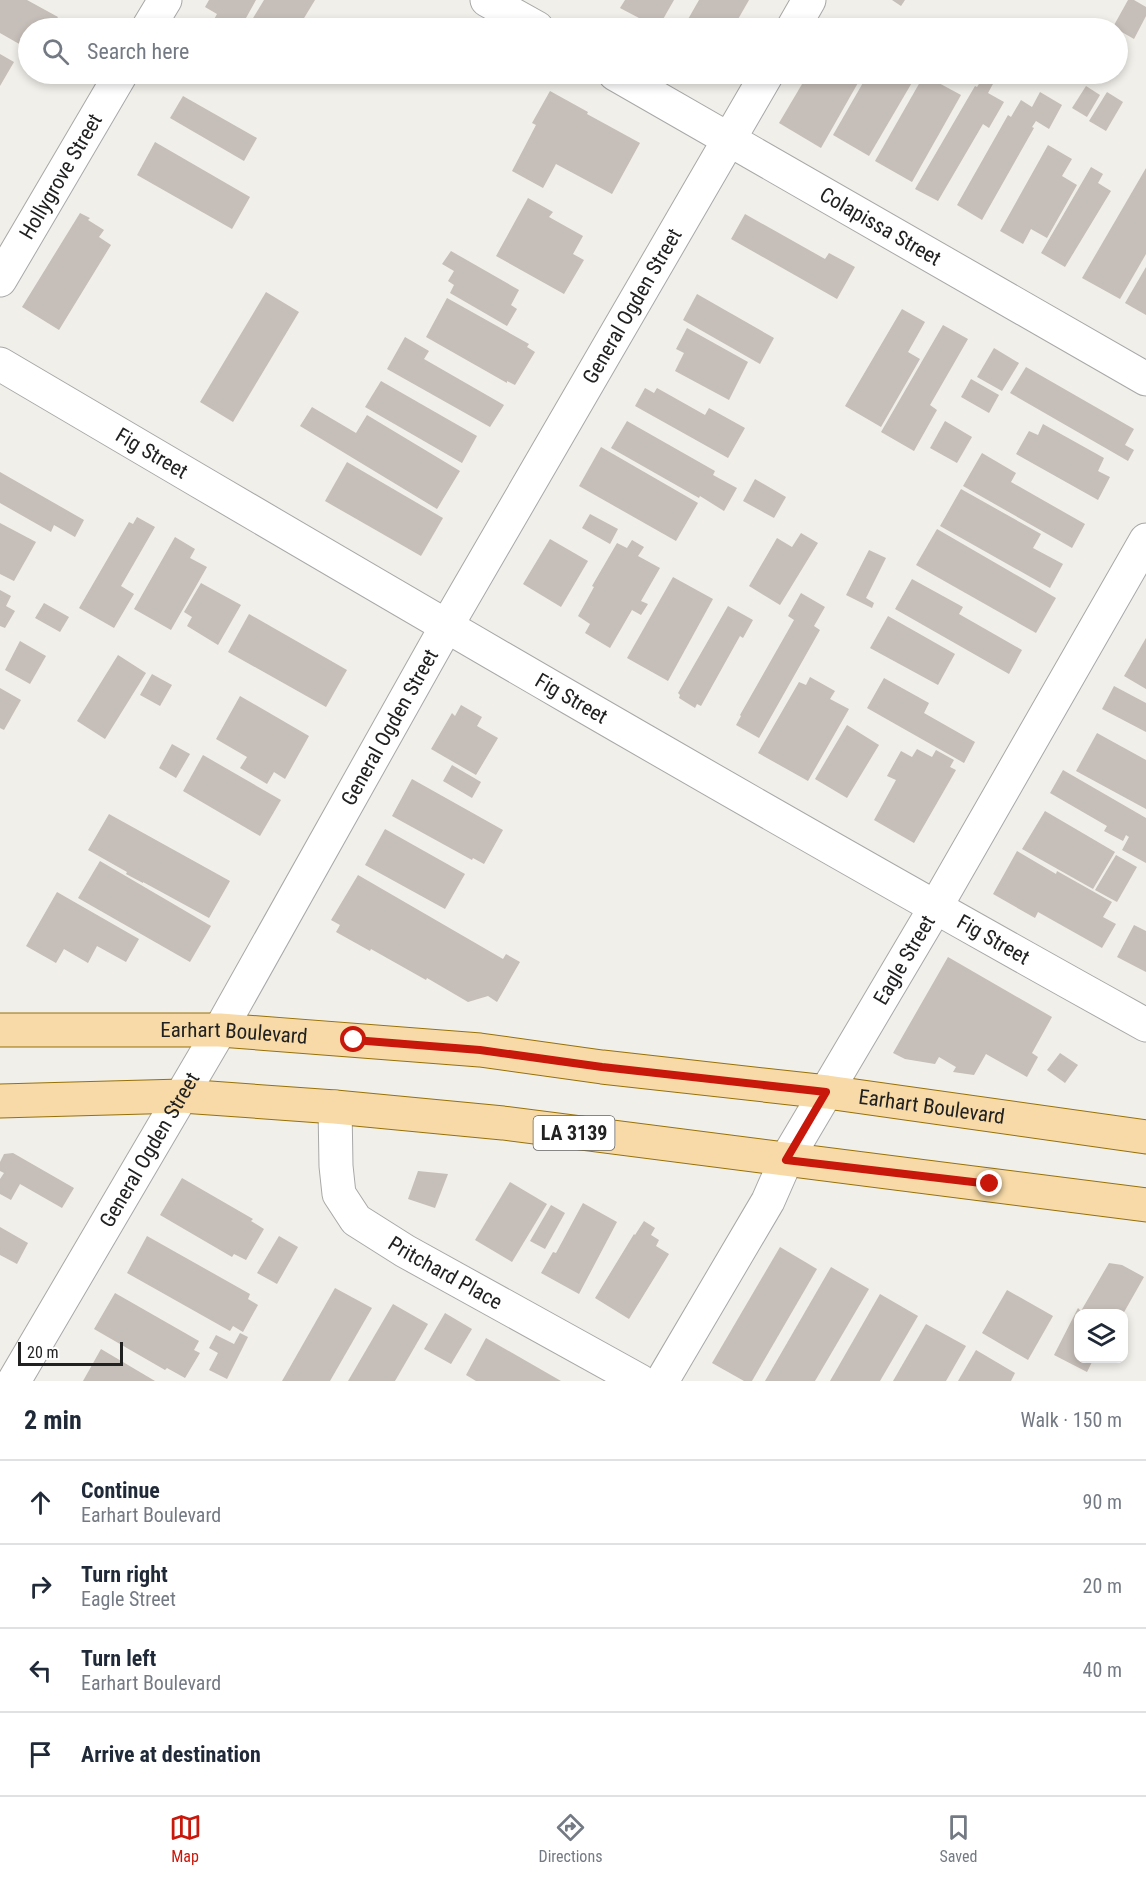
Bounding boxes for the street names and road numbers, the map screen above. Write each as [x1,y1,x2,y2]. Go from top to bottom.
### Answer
street label: Hollygrove Street [15,109,107,244]
street label: Colapissa Street [815,182,945,271]
street label: General Ogden Street [578,224,687,388]
street label: Fig Street [111,423,192,484]
street label: General Ogden Street [336,645,443,810]
street label: Fig Street [531,668,612,729]
street label: Fig Street [953,910,1034,970]
street label: Eagle Street [869,911,940,1009]
street label: Earhart Boulevard [160,1018,308,1049]
street label: General Ogden Street [95,1068,204,1232]
street label: Earhart Boulevard [857,1085,1006,1129]
road number: LA 3139 [534,1116,614,1150]
street label: Pritchard Place [384,1232,506,1314]

